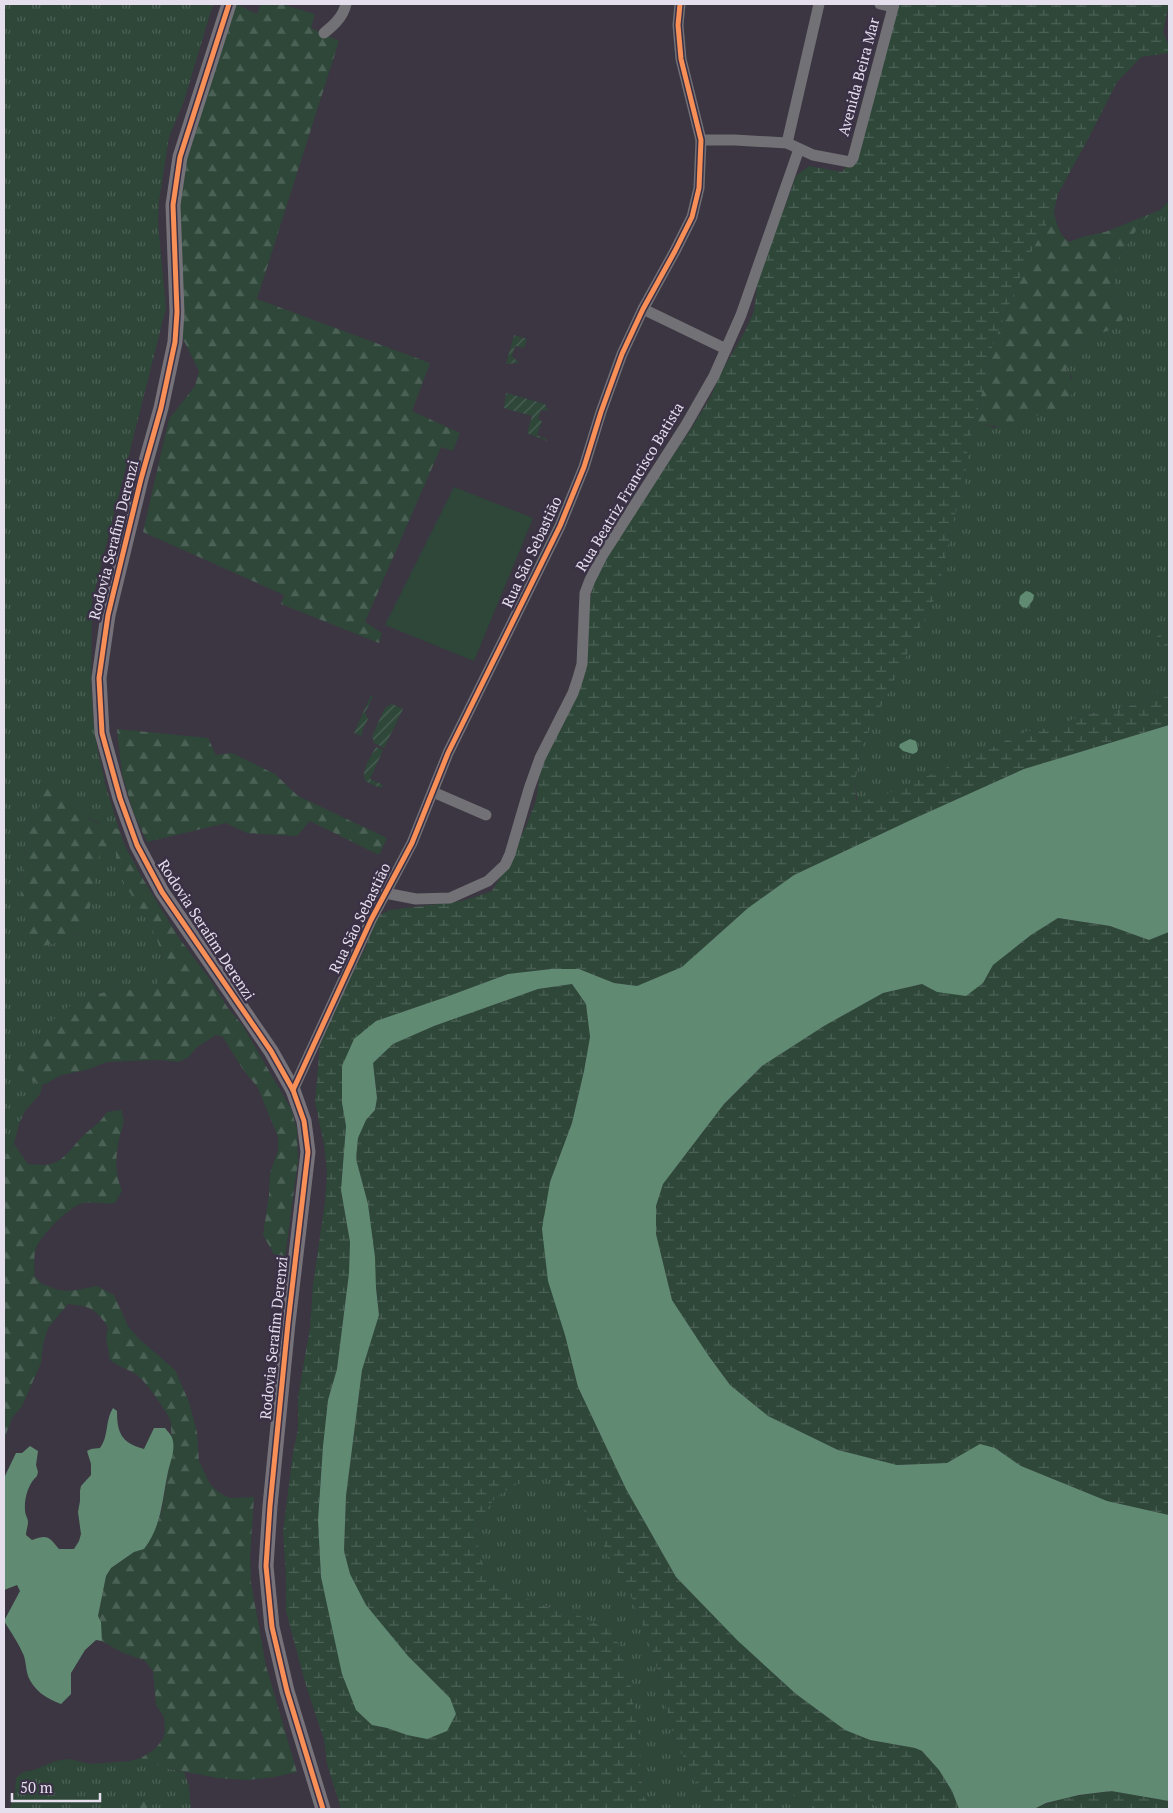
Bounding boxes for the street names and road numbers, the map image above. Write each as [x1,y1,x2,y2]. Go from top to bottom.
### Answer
street label: Avenida Beira Mar [833,15,883,138]
street label: Rua Beatriz Francisco Batista [571,398,688,575]
street label: Rodovia Serafim Derenzi [83,458,143,622]
street label: Rua São Sebastião [497,493,566,611]
street label: Rodovia Serafim Derenzi [154,855,260,1004]
street label: Rua São Sebastião [324,859,395,976]
street label: Rodovia Serafim Derenzi [254,1255,292,1420]

